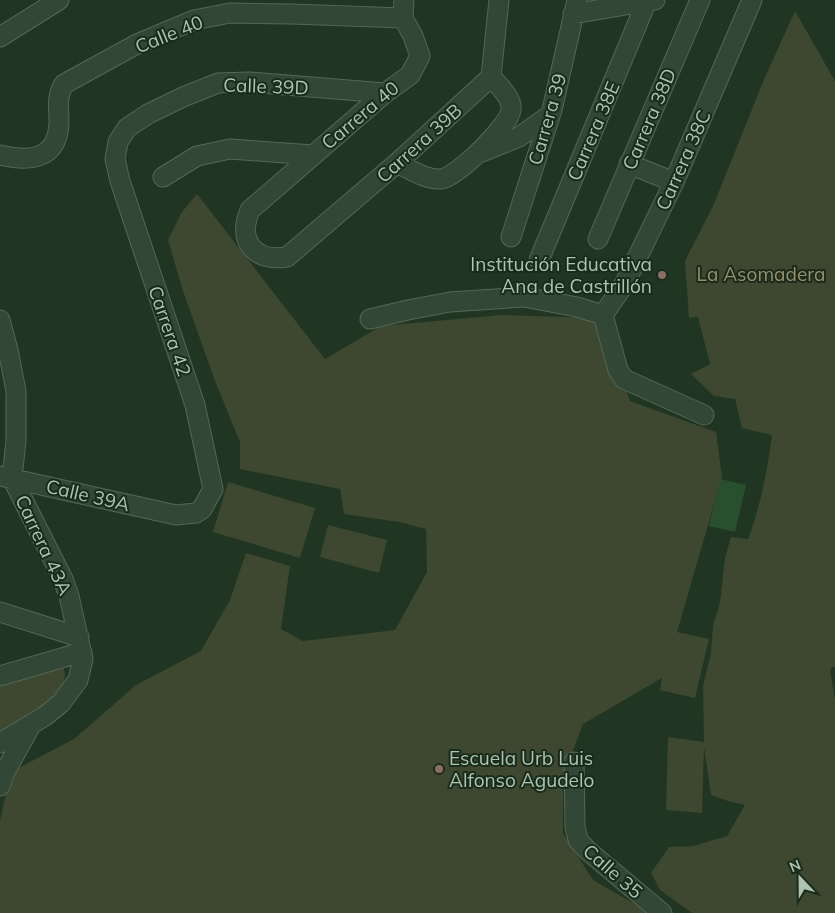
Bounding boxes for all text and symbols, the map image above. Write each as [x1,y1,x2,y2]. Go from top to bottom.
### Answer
street label: Calle 40 [131,10,207,58]
street label: Carrera 38D [617,64,681,174]
street label: Carrera 39 [523,70,571,168]
street label: Calle 39D [223,73,309,99]
street label: Carrera 40 [316,76,404,154]
street label: Carrera 38E [561,78,625,184]
street label: Carrera 39B [371,98,467,188]
street label: Carrera 38C [650,106,716,214]
place label: Institución Educativa Ana de Castrillón [470,252,652,298]
park label: La Asomadera [697,262,825,286]
marker: Institución Educativa Ana de Castrillón [656,269,668,281]
street label: Carrera 42 [143,283,197,379]
street label: Calle 39A [44,474,132,516]
street label: Carrera 43A [10,491,78,599]
place label: Escuela Urb Luis Alfonso Agudelo [449,746,594,792]
marker: Escuela Urb Luis Alfonso Agudelo [433,763,445,775]
street label: Calle 35 [578,839,648,903]
north arrow [775,853,825,903]
text: N [787,856,803,876]

